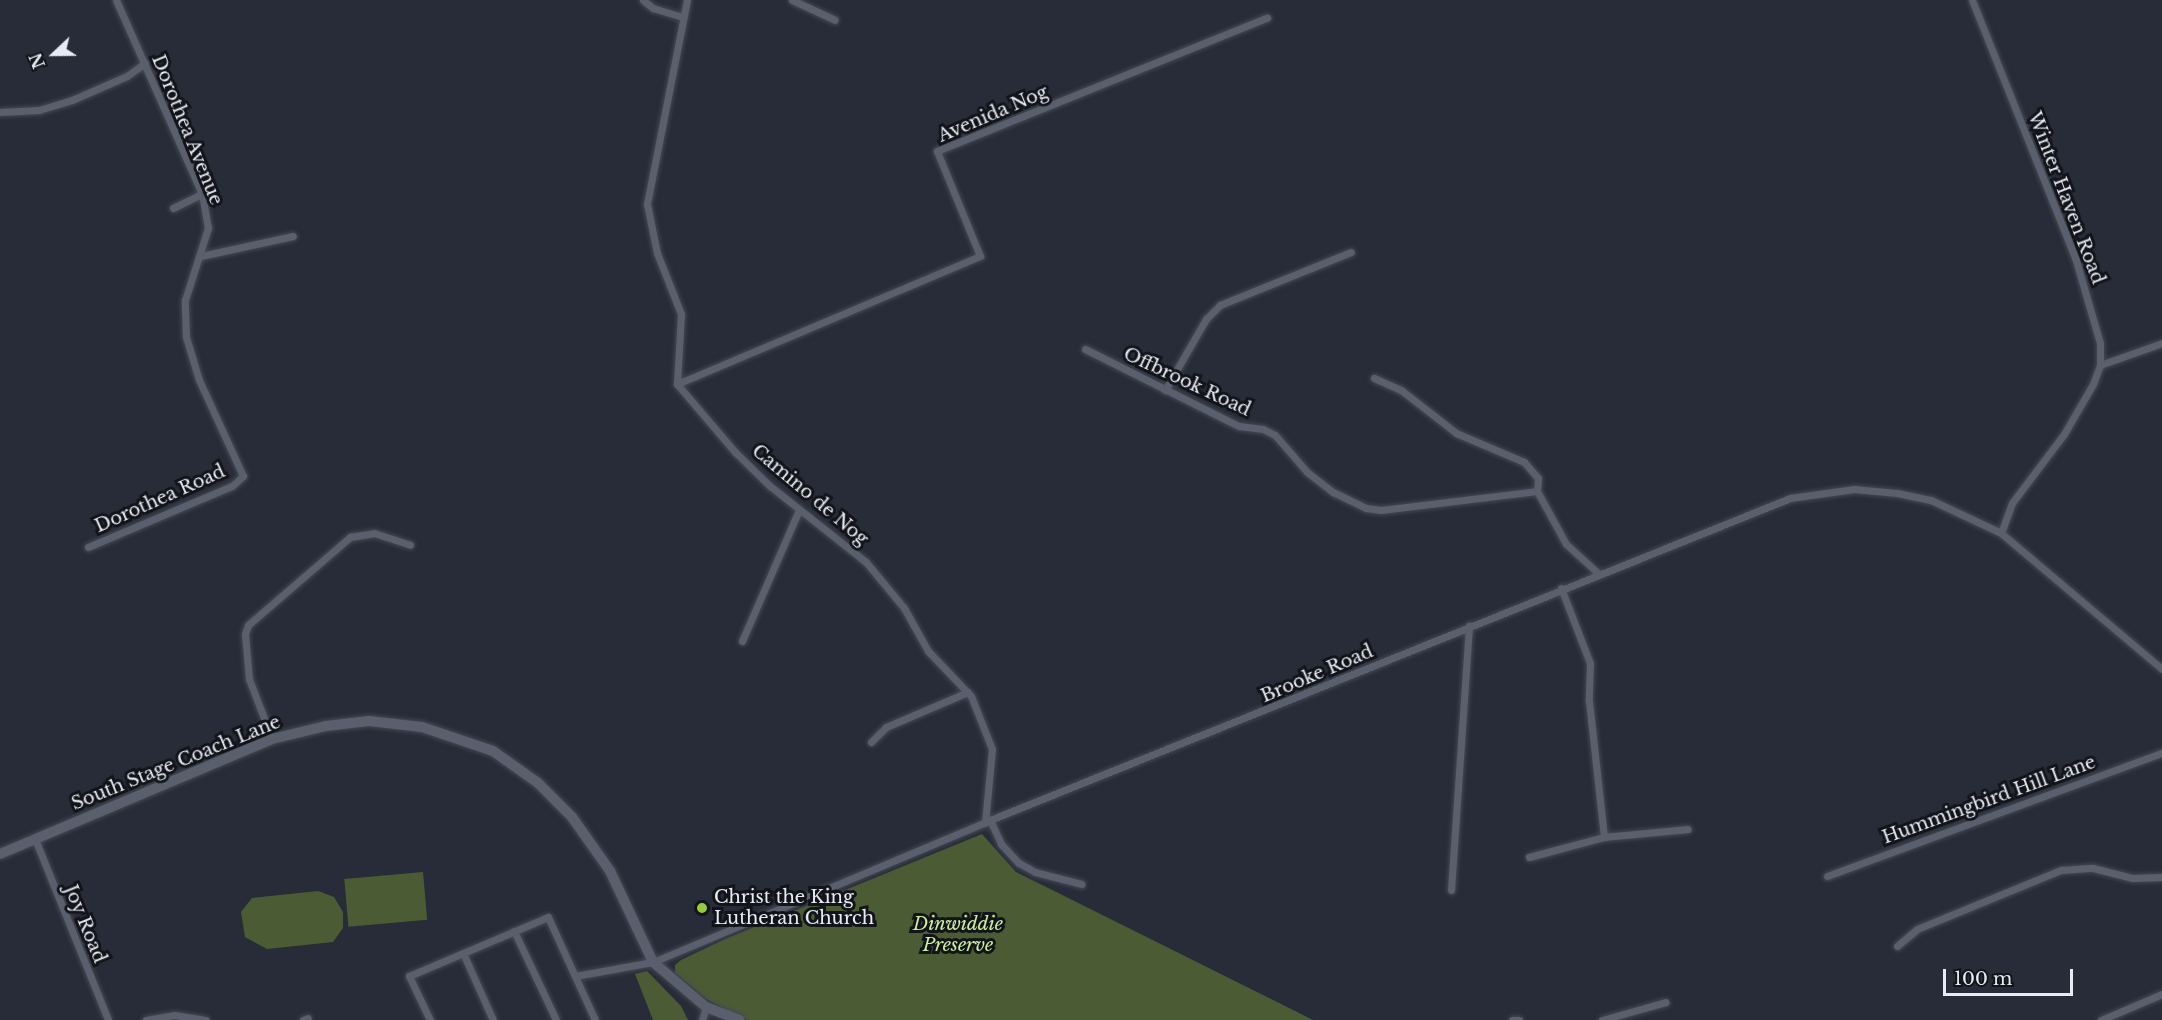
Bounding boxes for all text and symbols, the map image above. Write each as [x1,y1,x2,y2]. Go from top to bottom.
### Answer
north arrow [24,24,84,84]
text: N [25,50,49,71]
street label: Dorothea Avenue [147,51,227,209]
street label: Avenida Nog [935,81,1051,147]
street label: Winter Haven Road [2023,109,2109,287]
street label: Offbrook Road [1120,343,1254,421]
street label: Camino de Nog [747,440,873,550]
street label: Dorothea Road [91,461,229,537]
street label: Brooke Road [1258,641,1376,707]
street label: South Stage Coach Lane [68,711,284,815]
street label: Hummingbird Hill Lane [1879,751,2099,849]
street label: Joy Road [60,882,110,966]
place label: Christ the King Lutheran Church [714,887,874,930]
marker: Christ the King Lutheran Church [695,901,709,915]
park label: Dinwiddie Preserve [913,914,1003,956]
scale bar [1946,957,2076,995]
text: 100 m [1954,968,2012,990]

